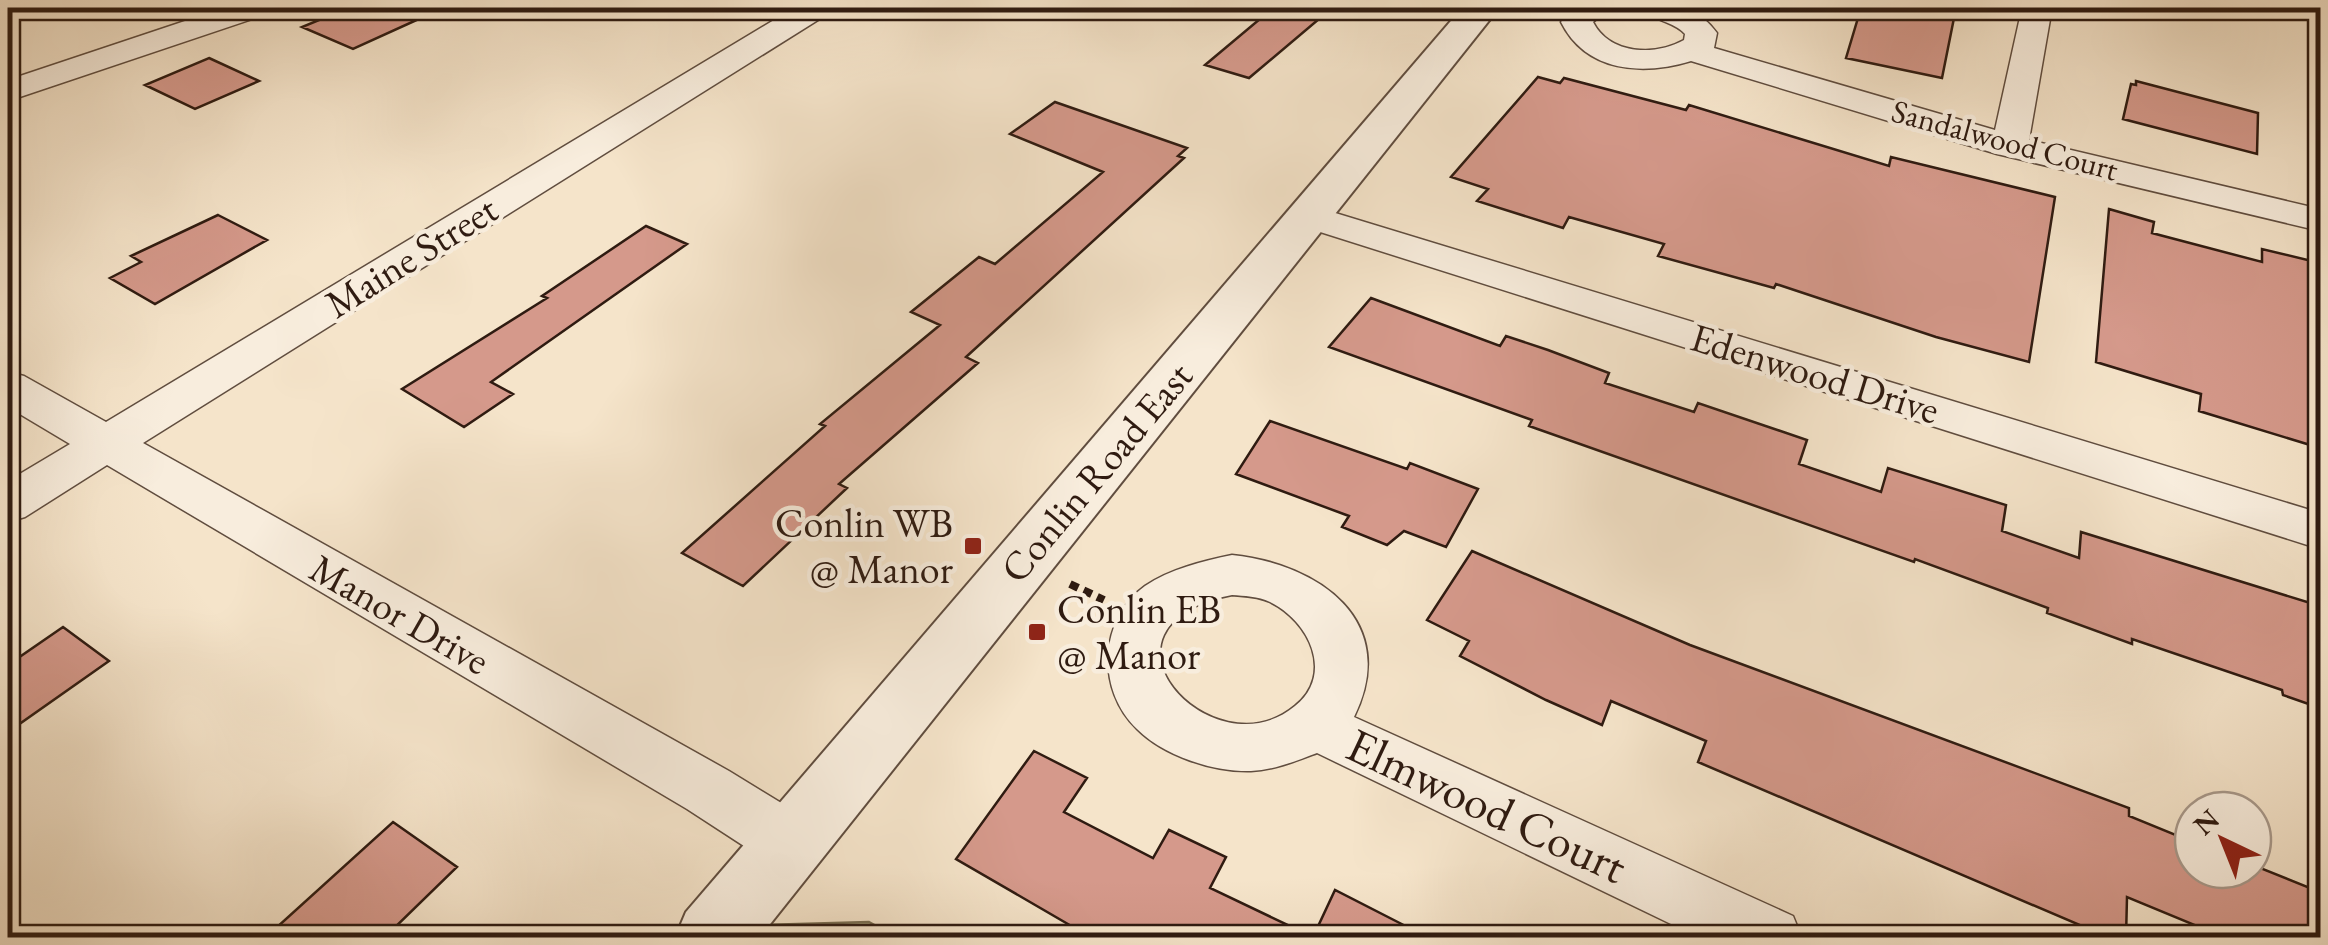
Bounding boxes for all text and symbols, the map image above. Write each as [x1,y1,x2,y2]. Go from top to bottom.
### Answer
street label: Sandalwood Court [1887,90,2123,190]
street label: Maine Street [315,182,507,329]
street label: Edenwood Drive [1684,311,1946,435]
street label: Conlin Road East [988,351,1204,593]
place label: Conlin WB @ Manor [775,497,954,595]
marker: Conlin WB @ Manor [962,535,984,557]
street label: Manor Drive [301,542,499,686]
place label: Conlin EB @ Manor [1057,583,1221,681]
marker: Conlin EB @ Manor [1026,621,1048,643]
street label: Elmwood Court [1337,713,1637,897]
north arrow [2173,790,2273,890]
text: N [2185,801,2227,843]

